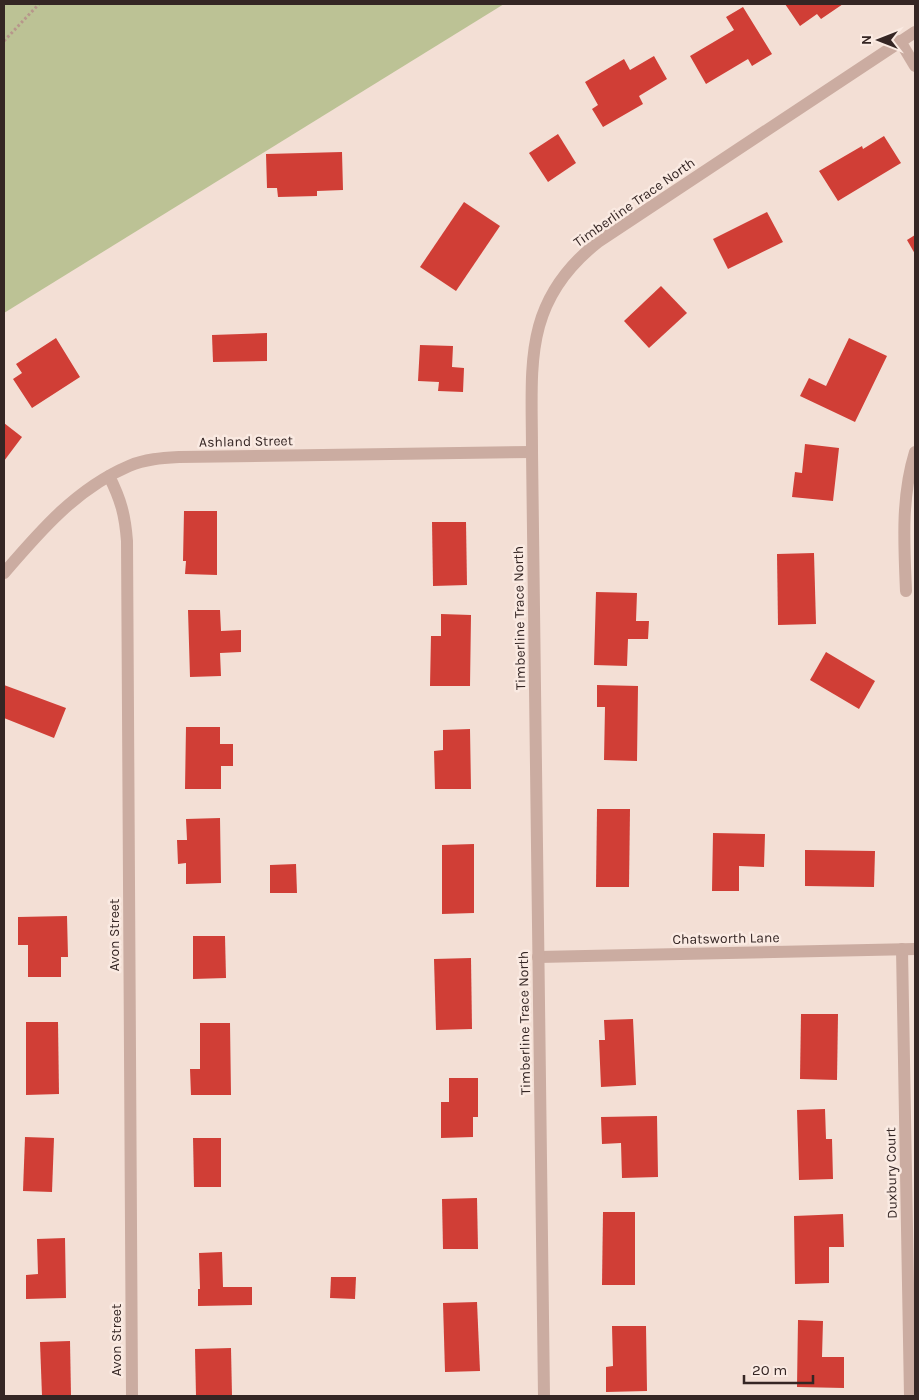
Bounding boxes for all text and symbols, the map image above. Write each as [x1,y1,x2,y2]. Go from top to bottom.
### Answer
north arrow [854,15,904,65]
text: N [858,35,875,45]
street label: Timberline Trace North [570,154,698,251]
street label: Ashland Street [199,432,293,451]
street label: Timberline Trace North [510,546,529,690]
street label: Avon Street [106,899,123,971]
street label: Chatsworth Lane [672,929,780,948]
street label: Timberline Trace North [515,951,534,1095]
street label: Duxbury Court [882,1127,901,1219]
street label: Avon Street [108,1304,125,1376]
scale bar [744,1352,813,1384]
text: 20 m [752,1361,787,1379]

